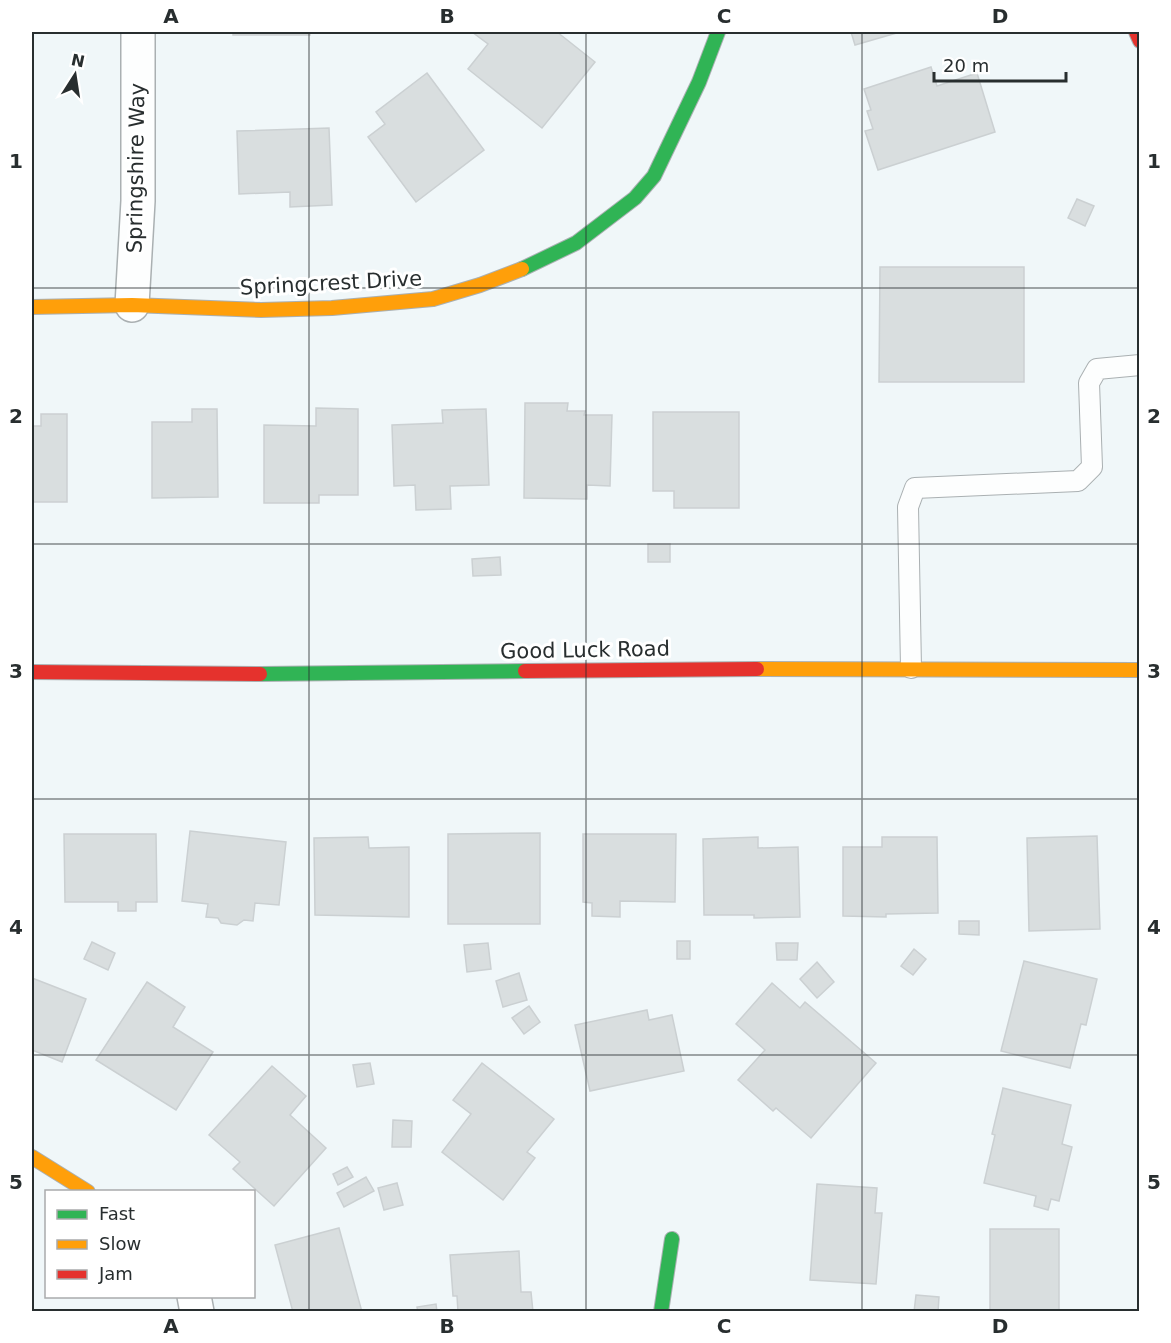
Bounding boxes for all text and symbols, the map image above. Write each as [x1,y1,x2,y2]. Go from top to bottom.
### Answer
text: A [163,4,179,28]
text: B [439,4,455,28]
text: C [717,4,731,28]
text: D [992,4,1008,28]
north arrow [45,45,105,105]
scale bar [934,45,1066,83]
text: N [69,50,87,72]
text: 20 m [943,55,989,76]
street label: Springshire Way [123,83,149,253]
text: 1 [9,149,23,173]
text: 1 [1147,149,1161,173]
street label: Springcrest Drive [239,266,423,300]
text: 2 [9,404,23,428]
text: 2 [1147,404,1161,428]
street label: Good Luck Road [500,637,670,663]
text: 3 [9,659,23,683]
text: 3 [1147,659,1161,683]
text: 4 [9,915,23,939]
text: 4 [1147,915,1161,939]
text: 5 [9,1170,23,1194]
text: 5 [1147,1170,1161,1194]
legend [45,1190,255,1298]
text: Fast [99,1203,135,1224]
text: Slow [99,1233,141,1254]
text: Jam [98,1263,133,1284]
text: A [163,1314,179,1338]
text: B [439,1314,455,1338]
text: C [717,1314,731,1338]
text: D [992,1314,1008,1338]

